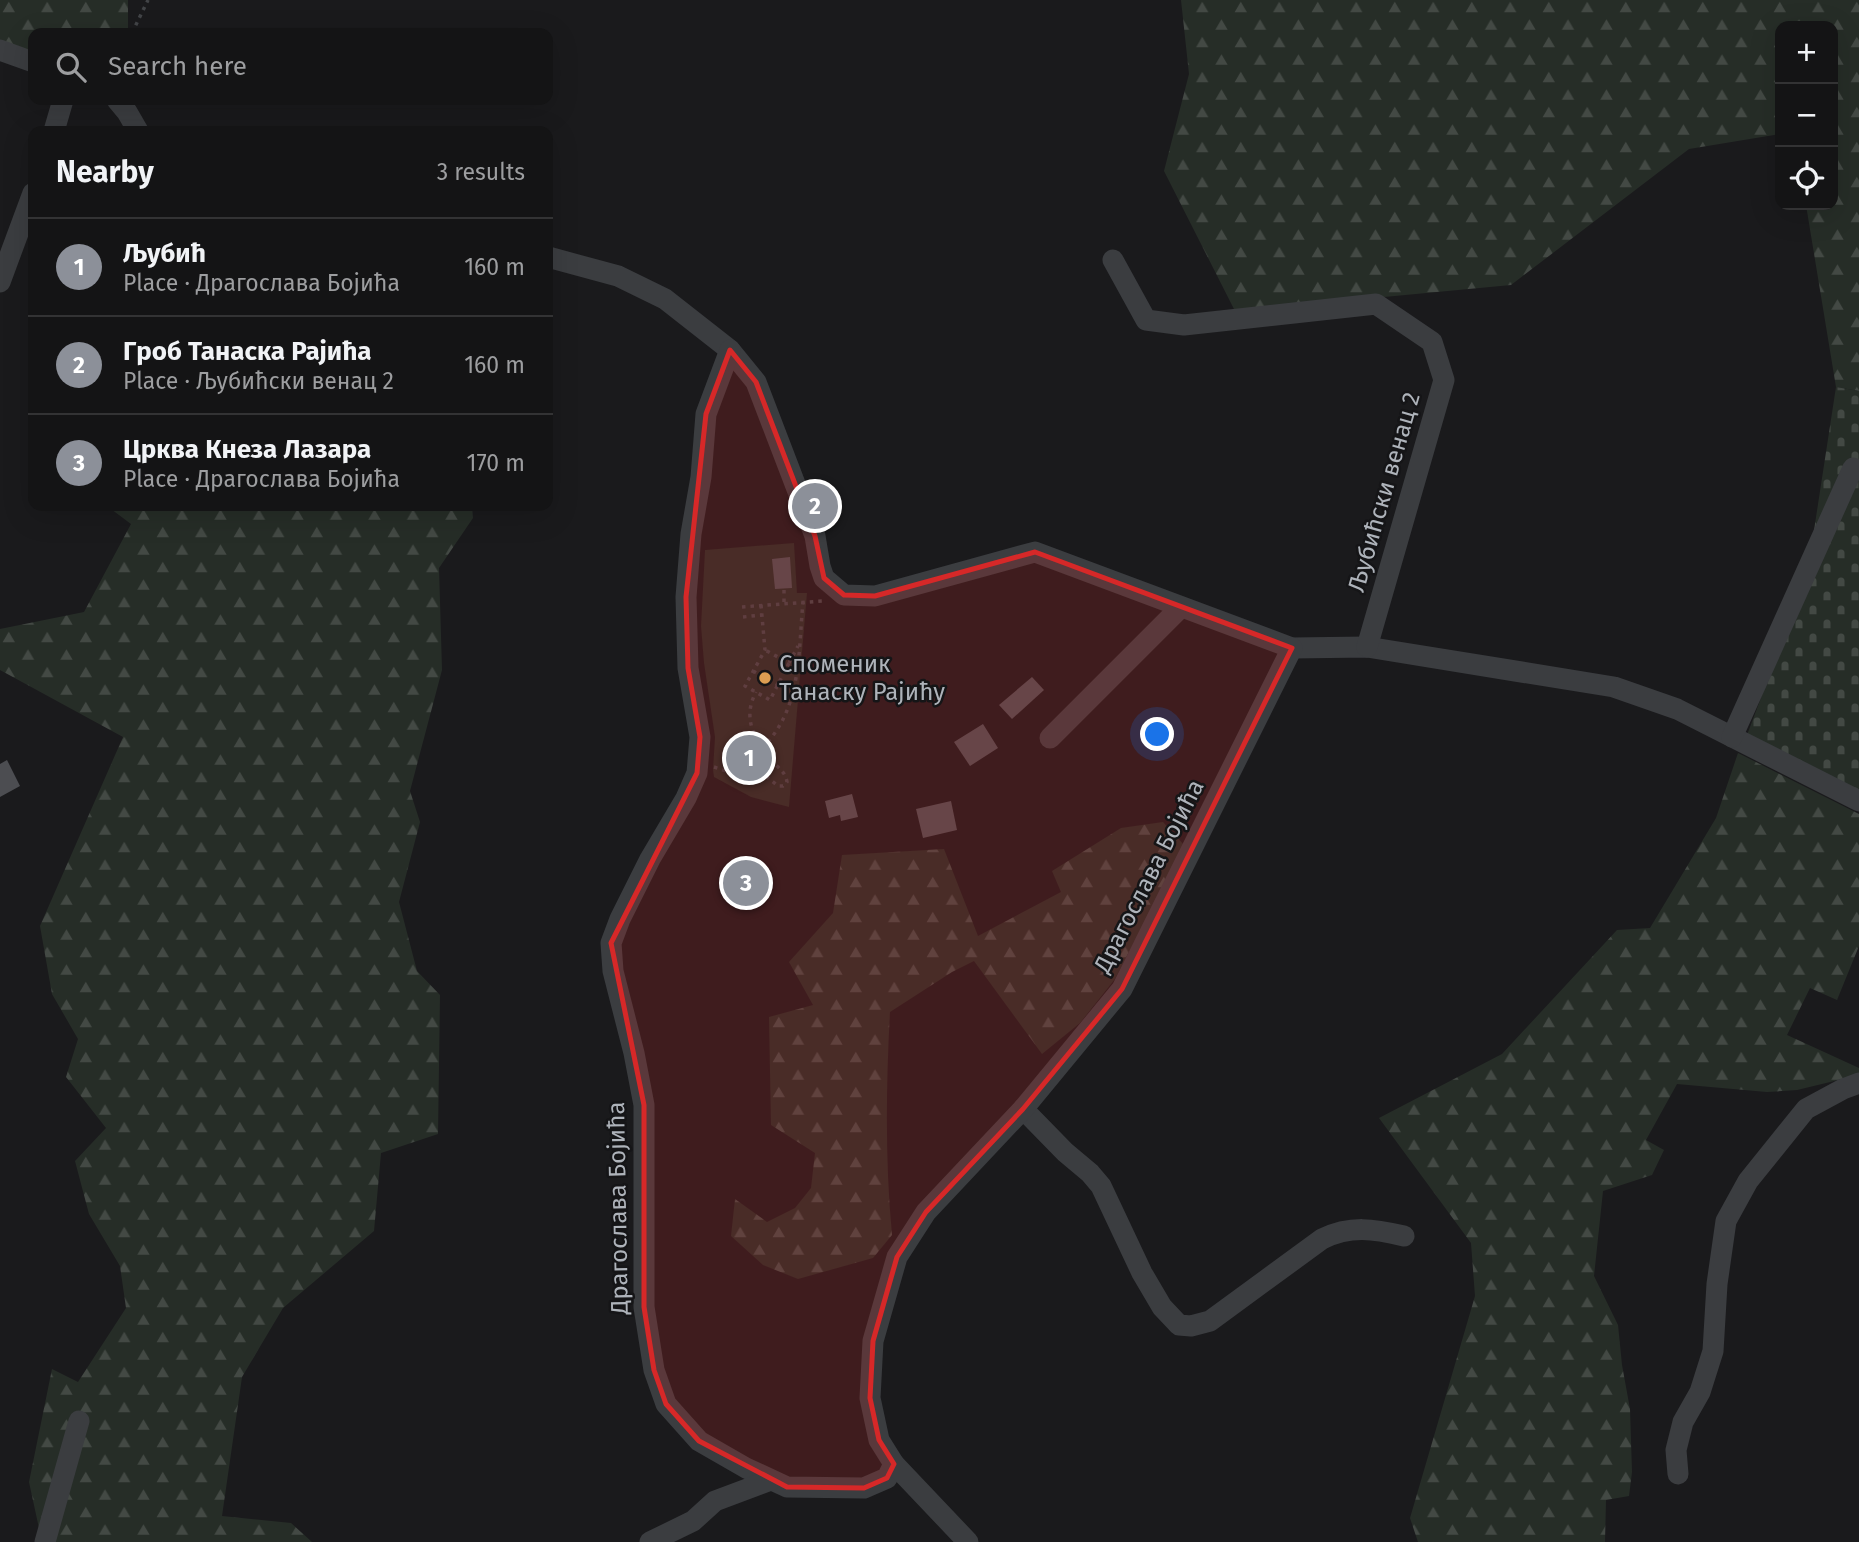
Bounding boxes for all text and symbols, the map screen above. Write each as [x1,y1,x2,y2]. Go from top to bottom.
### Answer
map controls [1775,21,1838,210]
button: + [1775,21,1838,84]
search box [28,28,553,105]
icon: search [52,48,90,86]
text: Search here [108,51,247,82]
button: − [1775,84,1838,147]
button: locate [1775,147,1838,210]
text: Nearby [56,154,154,190]
text: 3 results [437,158,525,186]
text: Љубић [123,238,206,269]
text: 1 [74,253,84,281]
text: 160 m [464,253,525,281]
text: Place · Драгослава Бојића [123,269,400,297]
text: Гроб Танаска Рајића [123,336,372,367]
text: 2 [73,351,85,379]
text: 160 m [464,351,525,379]
text: Place · Љубићски венац 2 [123,367,394,395]
street label: Љубићски венац 2 [1342,389,1426,595]
text: Црква Кнеза Лазара [123,434,371,465]
text: 3 [73,449,85,477]
text: 170 m [466,449,525,477]
text: Place · Драгослава Бојића [123,465,400,493]
pin: 2 [792,480,838,532]
place label: Споменик Танаску Рајићу [779,650,945,706]
marker: Споменик Танаску Рајићу [757,670,773,686]
your location [1140,717,1174,751]
pin: 1 [726,732,772,784]
street label: Драгослава Бојића [1088,775,1210,978]
pin: 3 [723,857,769,909]
street label: Драгослава Бојића [602,1101,634,1316]

